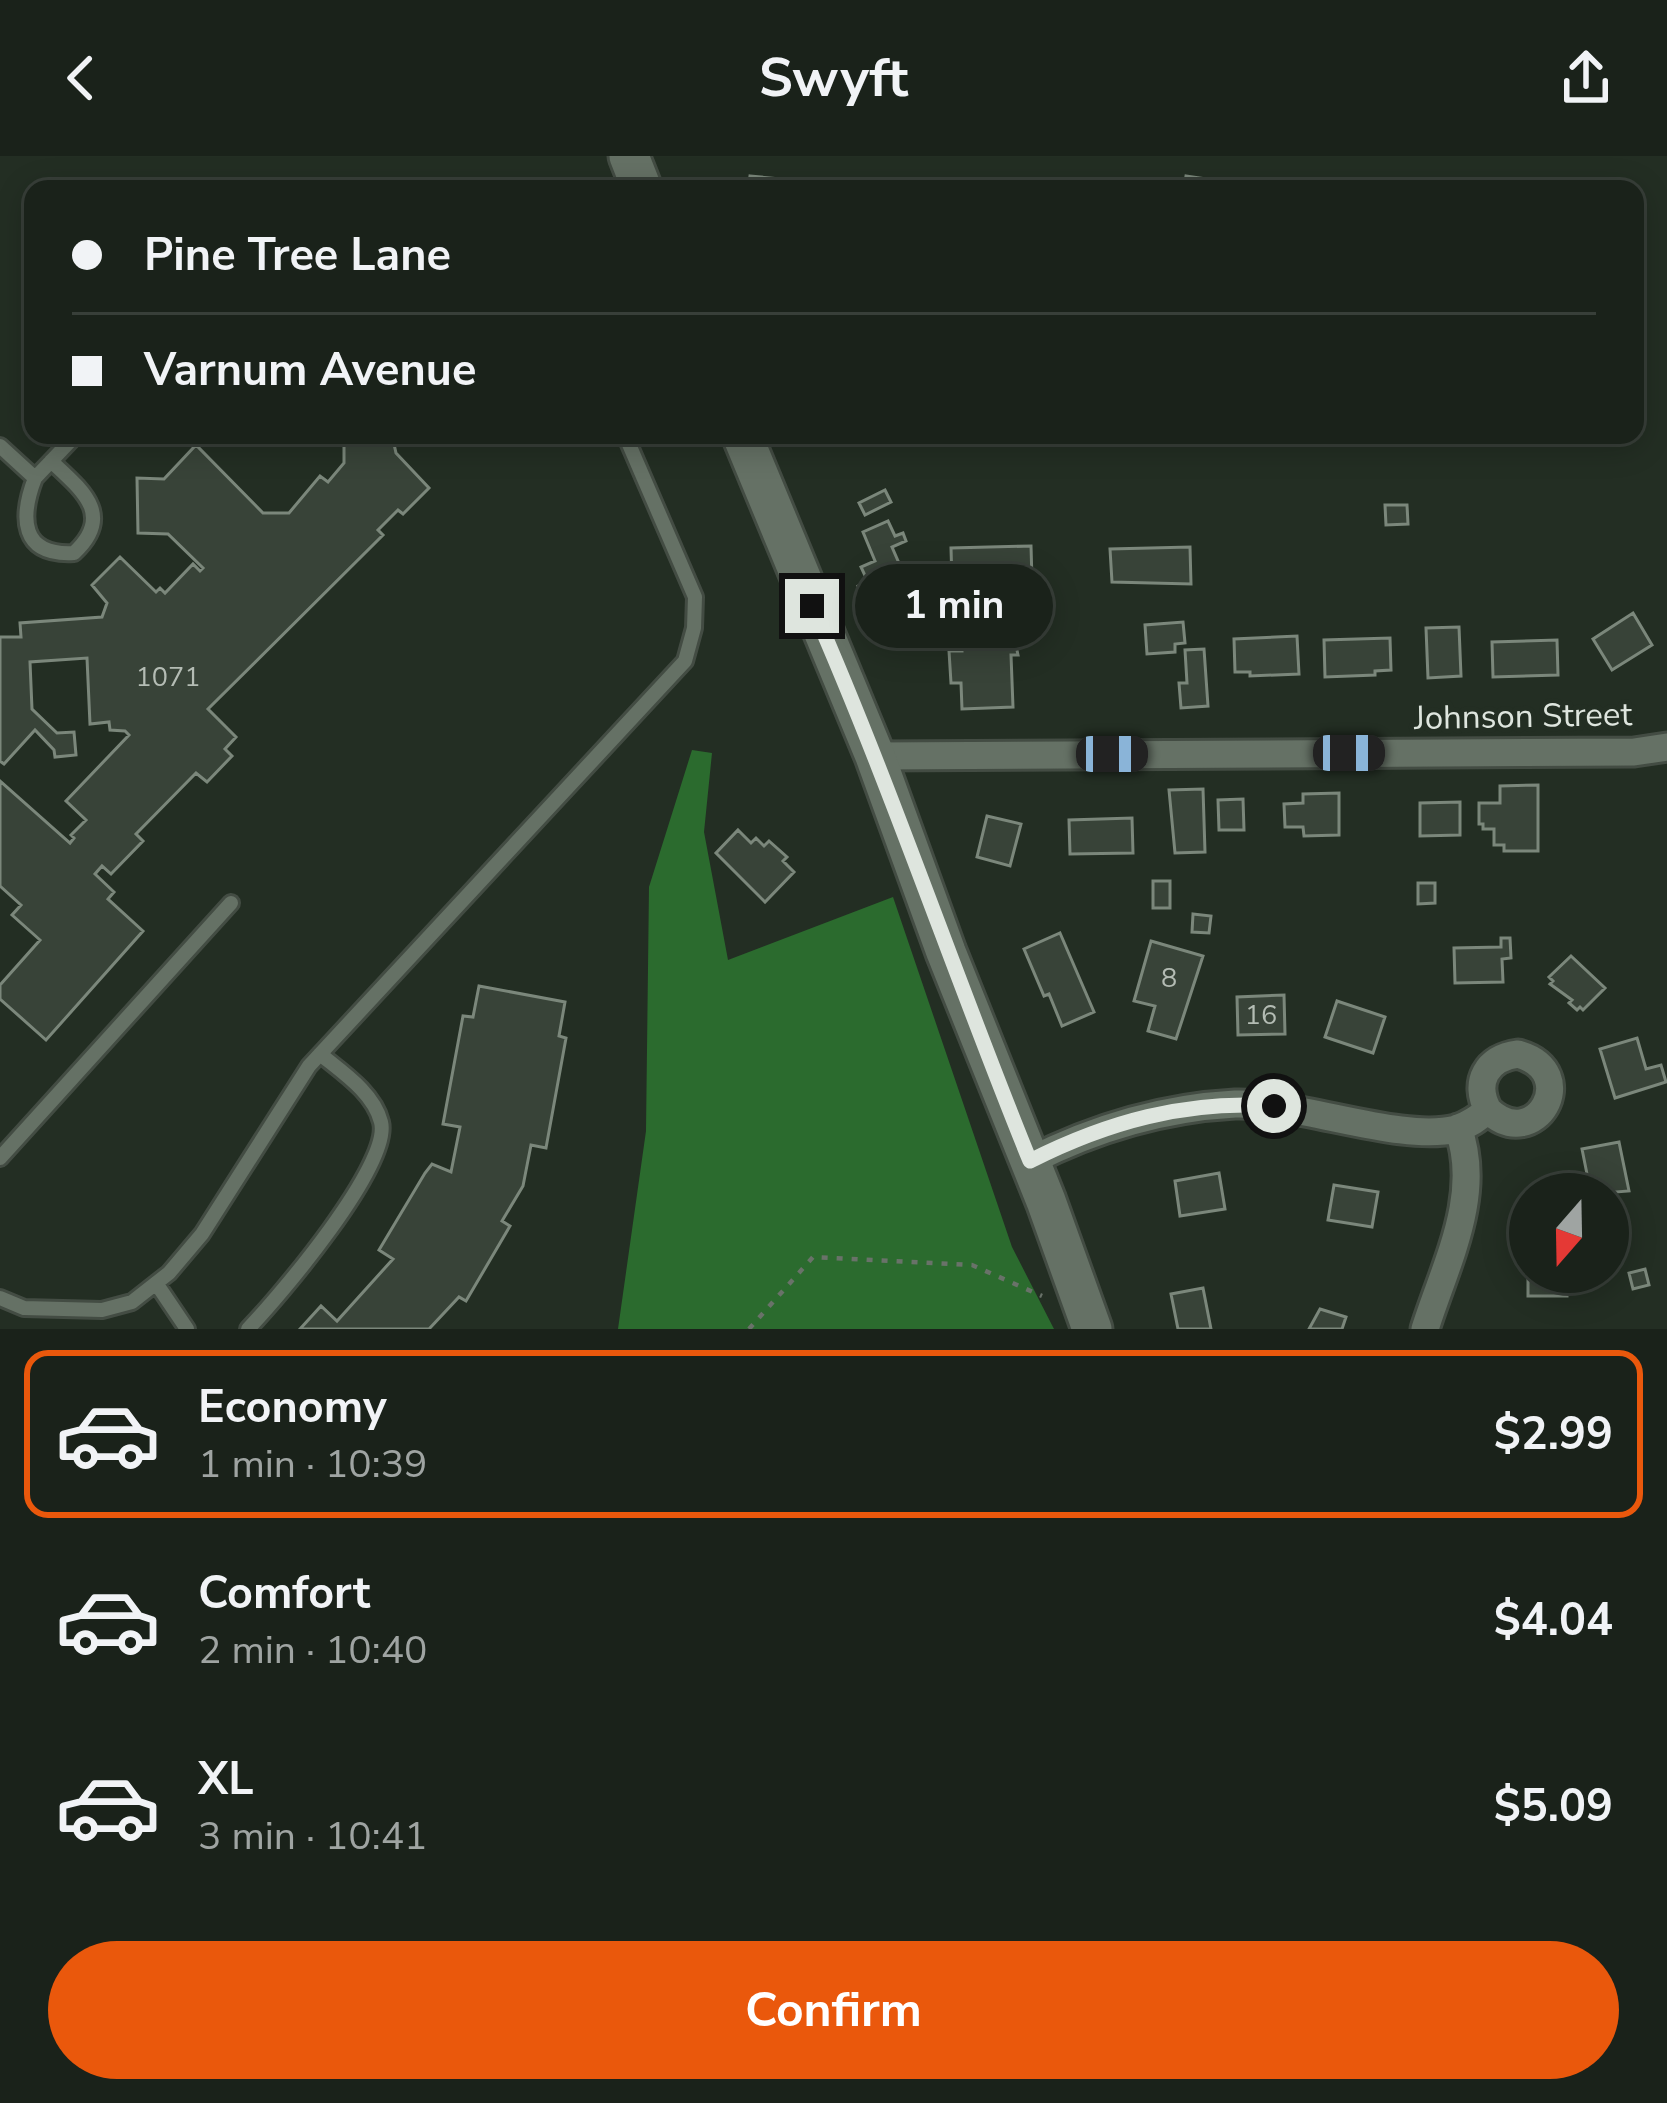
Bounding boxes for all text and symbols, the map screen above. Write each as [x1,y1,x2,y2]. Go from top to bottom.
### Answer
text: Swyft [759,41,908,115]
icon: back [48,45,114,111]
icon: share [1553,45,1619,111]
text: Pine Tree Lane [144,225,451,286]
text: Varnum Avenue [144,340,476,401]
callout: 1 min [854,564,1052,648]
route end [785,579,839,633]
text: 1 min [904,579,1004,632]
house number: 1071 [136,659,200,696]
street label: Johnson Street [1413,692,1633,741]
car [1313,735,1385,771]
car [1076,736,1148,772]
house number: 8 [1161,960,1177,997]
house number: 16 [1245,997,1277,1034]
route start [1247,1079,1301,1133]
north arrow [1509,1173,1629,1293]
map controls [1509,1173,1629,1293]
text: Economy [198,1377,387,1438]
icon: car [54,1380,162,1488]
text: $2.99 [1494,1404,1613,1465]
text: 1 min · 10:39 [198,1438,427,1491]
text: Comfort [198,1563,370,1624]
icon: car [54,1566,162,1674]
text: $4.04 [1494,1590,1613,1651]
text: 2 min · 10:40 [198,1624,427,1677]
text: XL [198,1749,254,1810]
icon: car [54,1752,162,1860]
text: $5.09 [1494,1776,1613,1837]
text: 3 min · 10:41 [198,1810,427,1863]
button: Confirm [48,1941,1619,2079]

